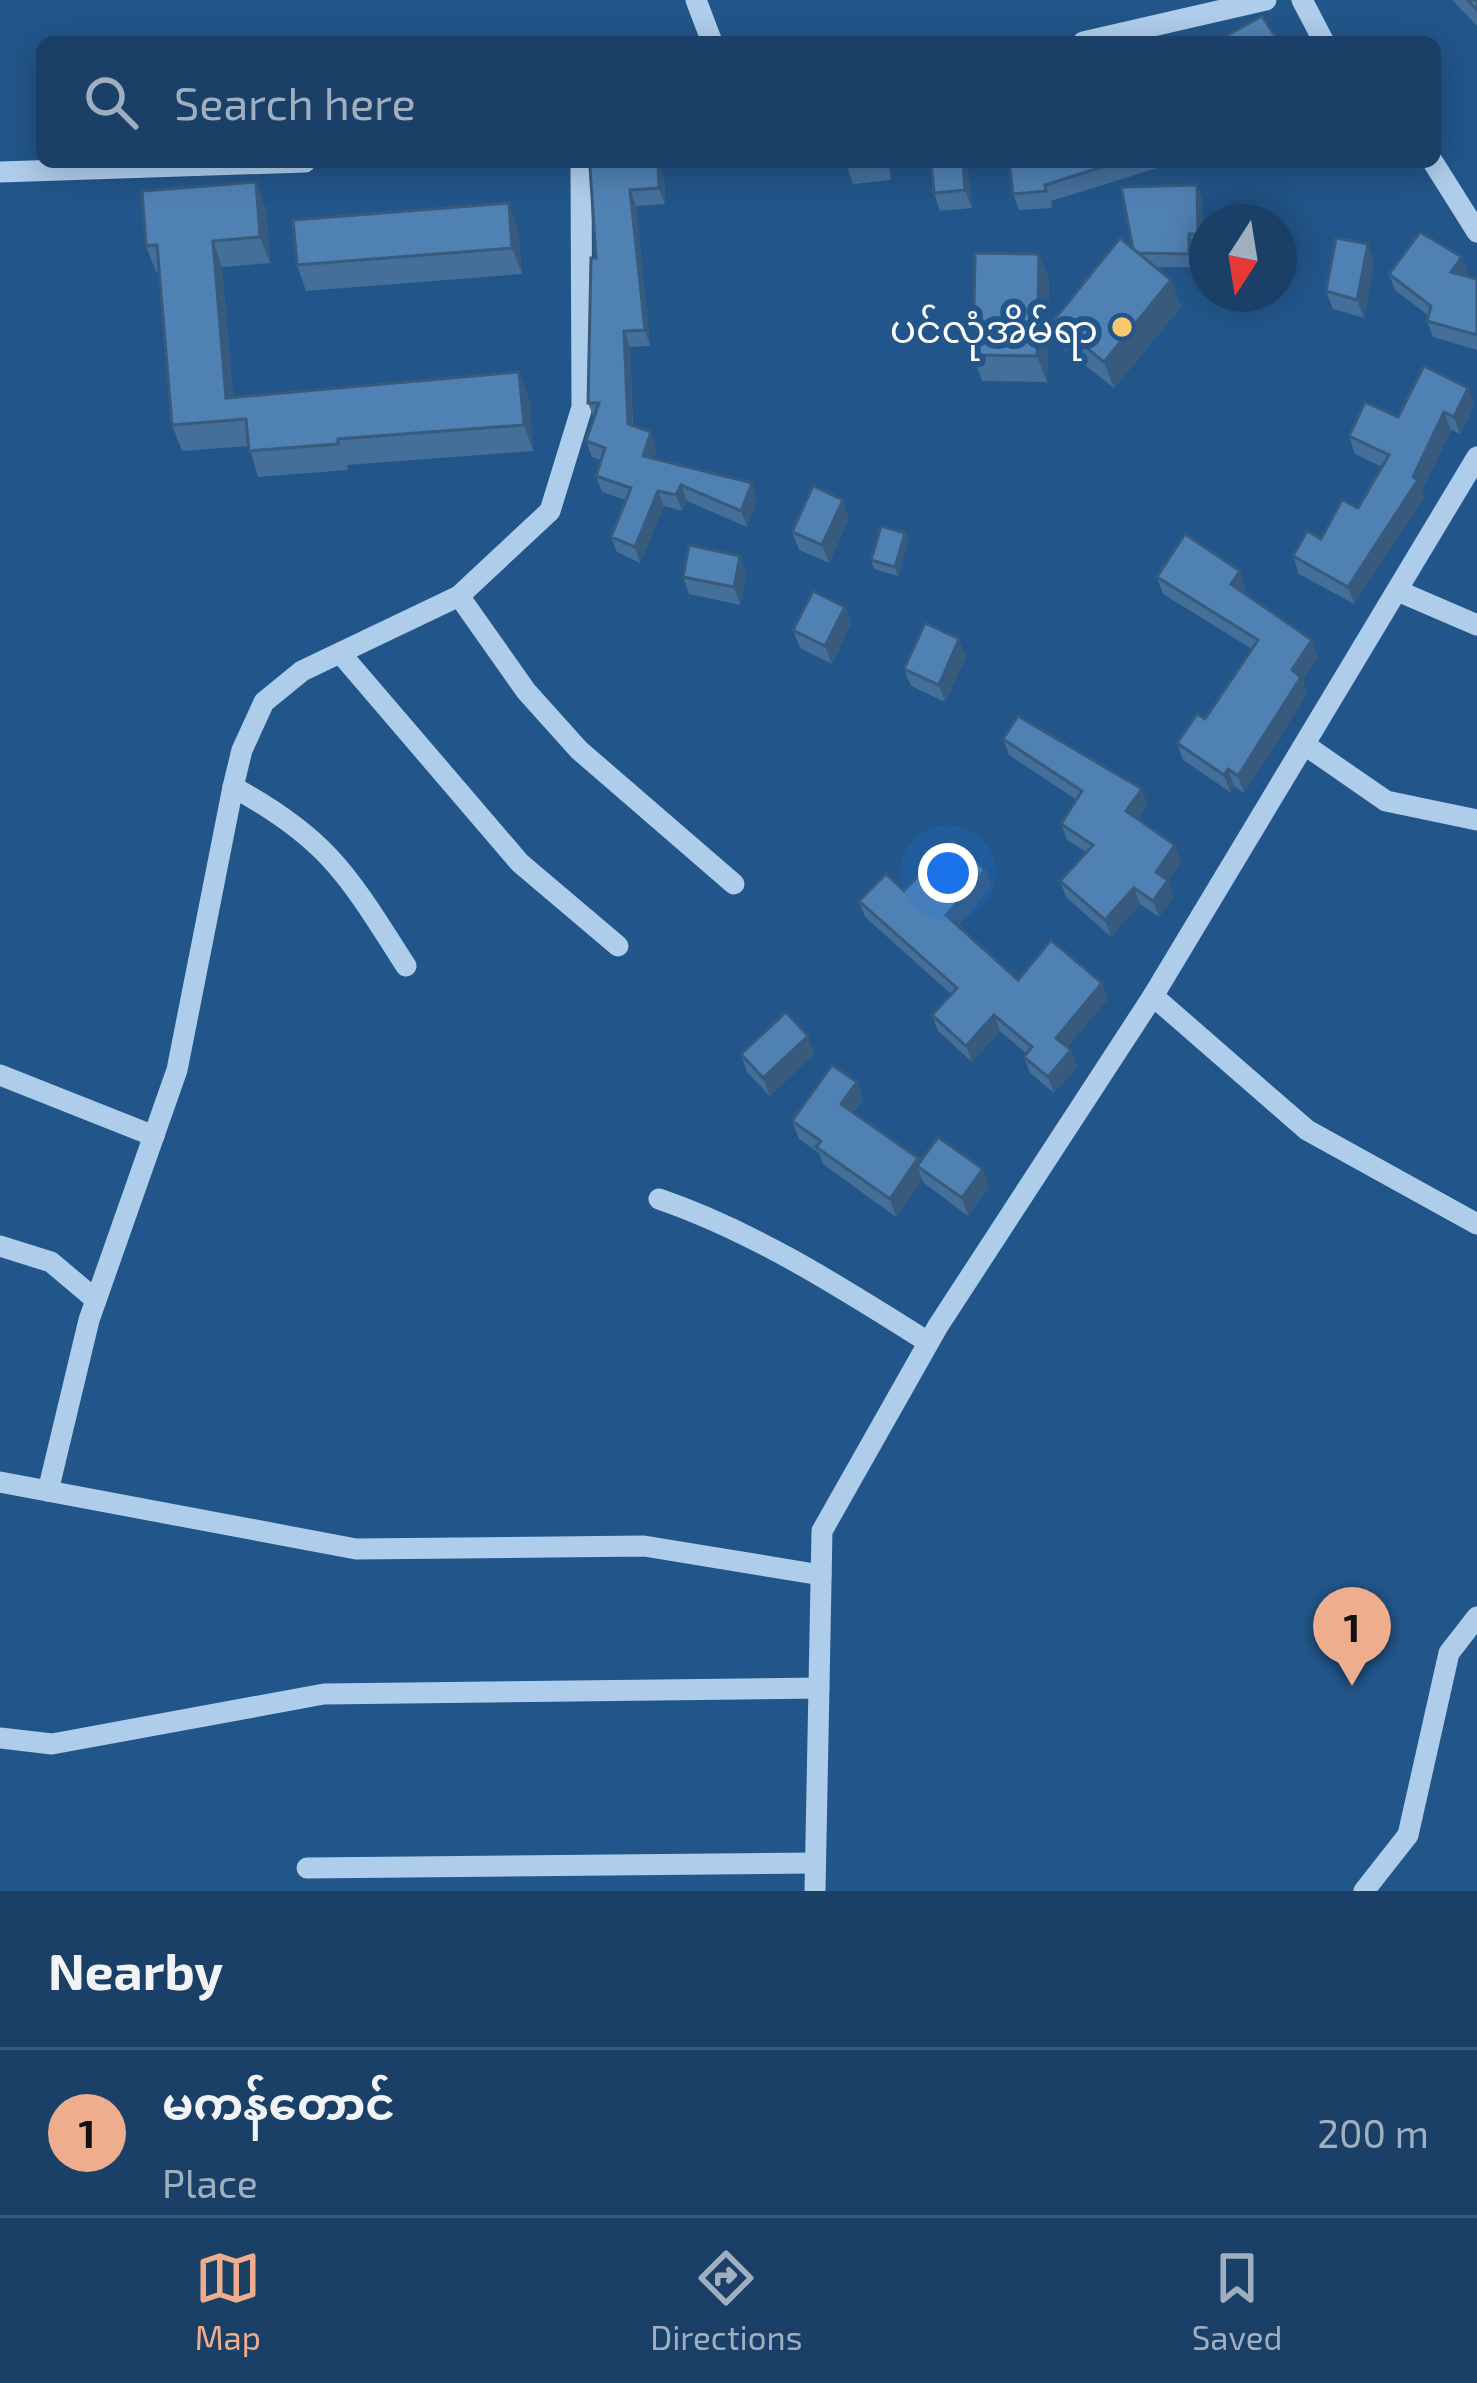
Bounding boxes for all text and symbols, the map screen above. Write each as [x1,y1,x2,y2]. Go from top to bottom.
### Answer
search box [36,36,1441,168]
icon: search [78,69,144,135]
text: Search here [174,75,416,129]
north arrow [1189,204,1297,312]
place label: ပင်လုံအိမ်ရာ [890,304,1098,361]
marker: ပင်လုံအိမ်ရာ [1109,314,1135,340]
your location [918,843,978,903]
pin: 1 [1313,1587,1391,1686]
text: Nearby [48,1939,223,2000]
text: မကန်တောင် [162,2075,395,2129]
text: 1 [79,2109,95,2156]
text: 200 m [1317,2109,1429,2156]
text: Place [162,2159,258,2206]
tab: Map [195,2245,261,2357]
tab: Directions [650,2245,802,2357]
tab: Saved [1192,2245,1282,2357]

